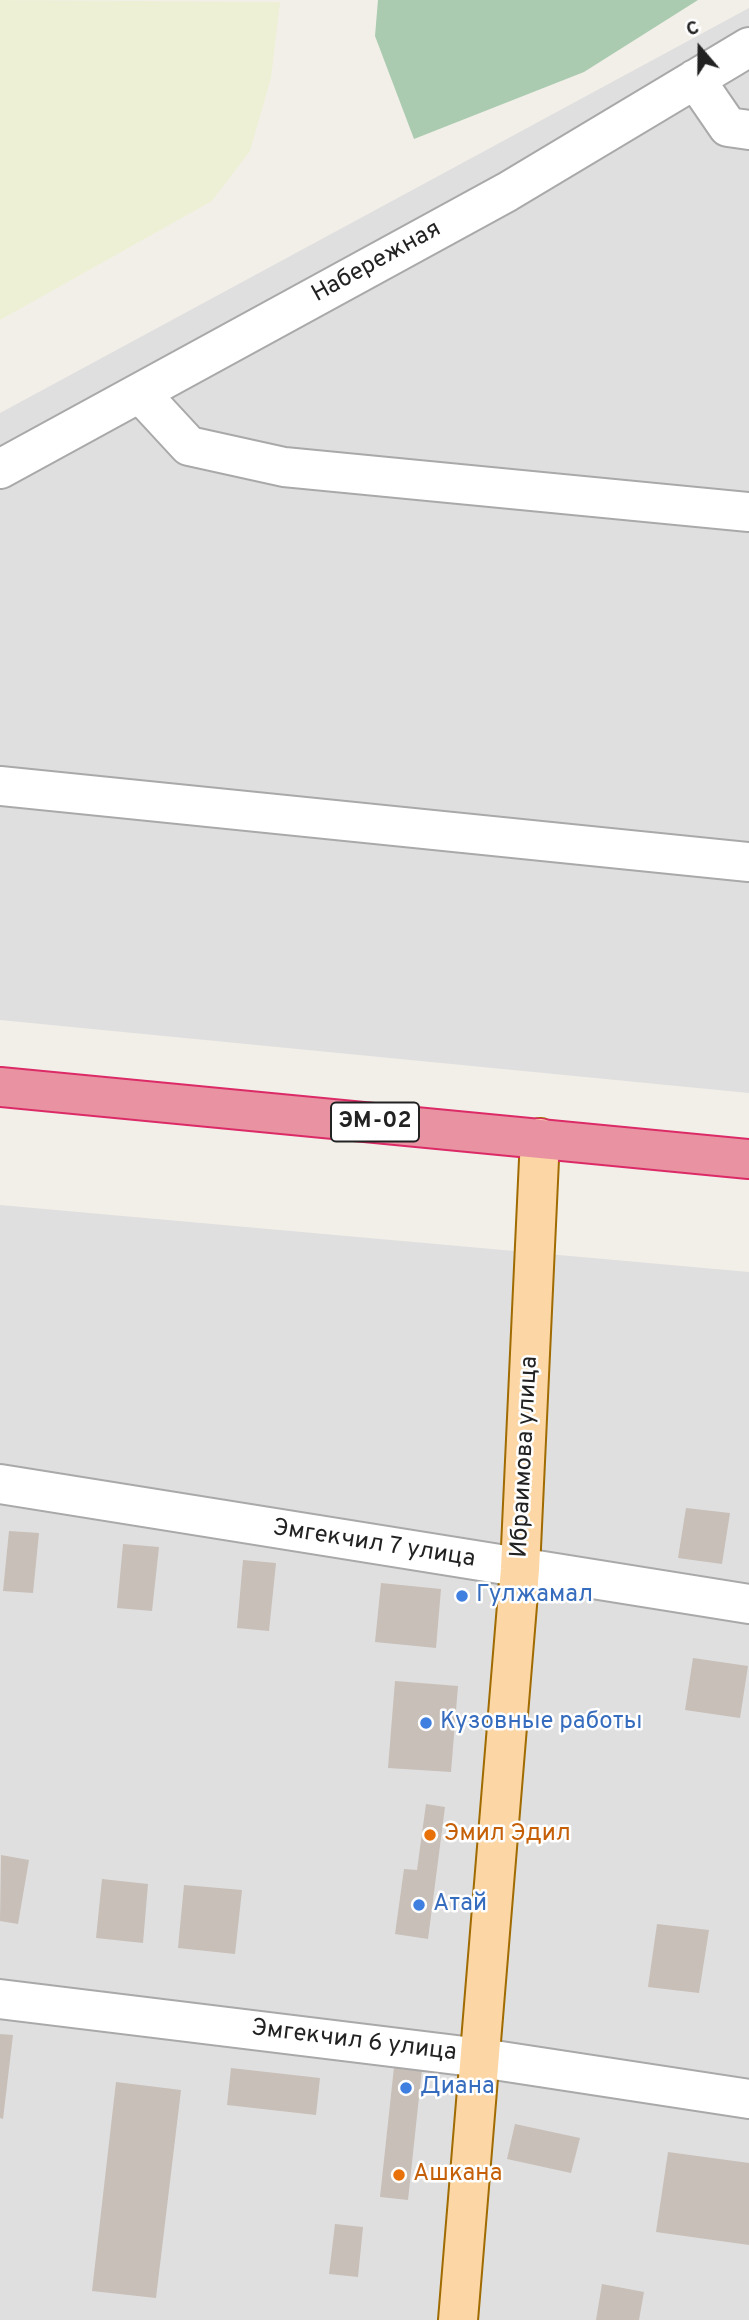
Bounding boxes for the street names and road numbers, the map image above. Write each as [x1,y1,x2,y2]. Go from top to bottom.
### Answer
street label: Набережная [307,216,447,310]
road number: ЭМ-02 [331,1102,419,1142]
street label: Ибраимова улица [506,1355,546,1559]
street label: Эмгекчил 7 улица [271,1515,477,1575]
street label: Эмгекчил 6 улица [250,2015,458,2069]

